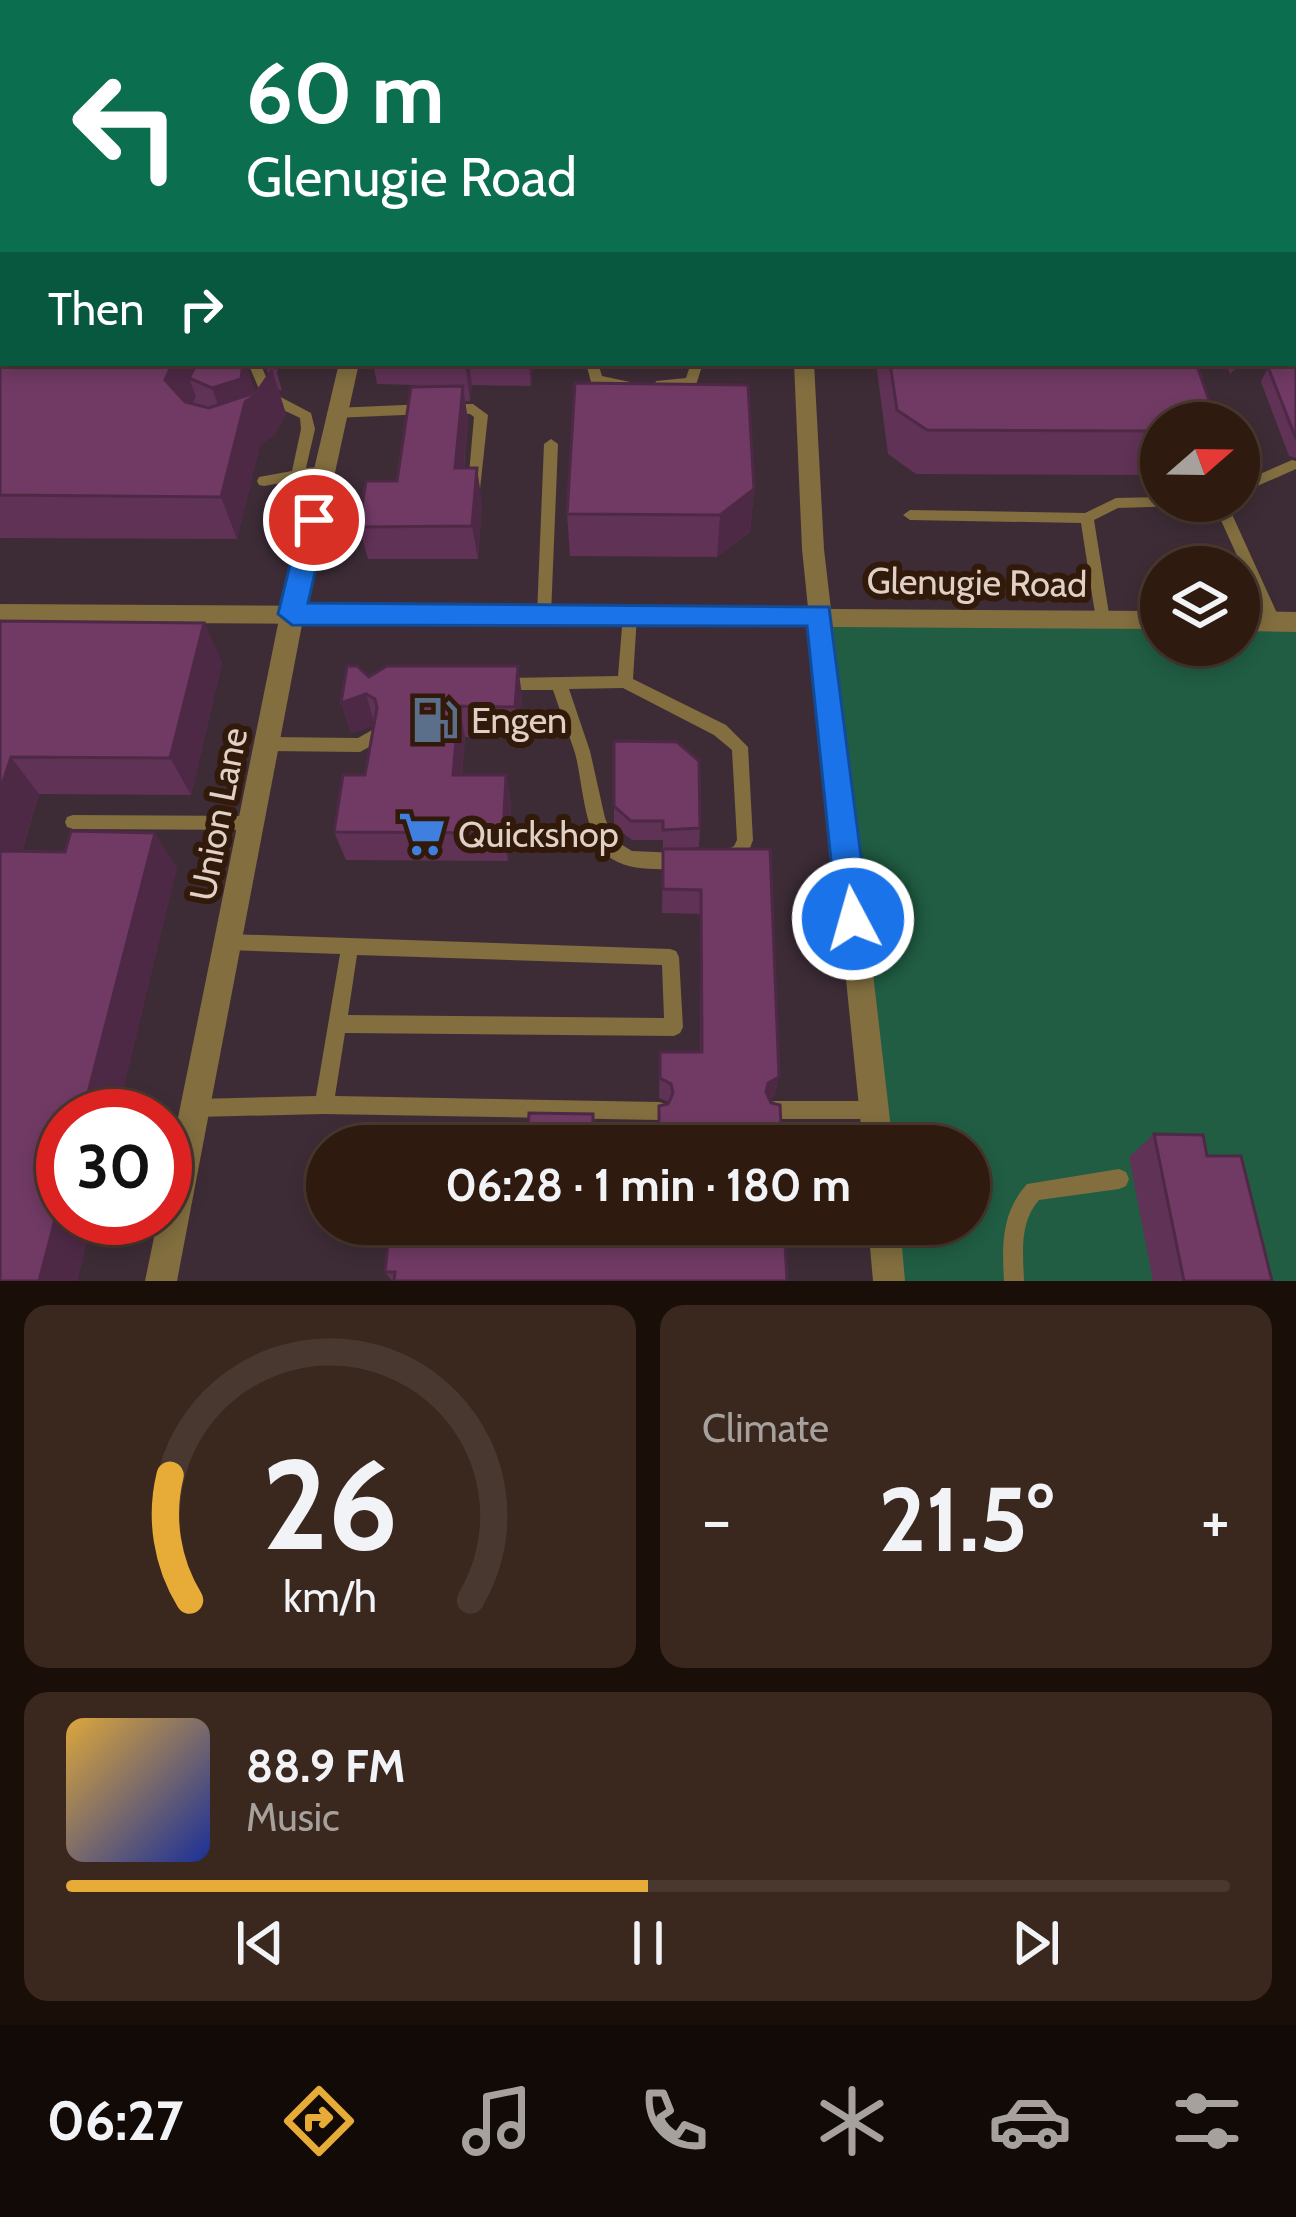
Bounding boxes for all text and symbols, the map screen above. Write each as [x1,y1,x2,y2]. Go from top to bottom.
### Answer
text: 60 m [246,42,444,144]
icon: left [48,48,204,204]
text: Glenugie Road [246,144,577,210]
icon: right [168,276,234,342]
text: Then [48,282,144,336]
north arrow [1140,402,1260,522]
map controls [1140,402,1260,666]
pin [263,469,365,571]
icon: arrive [281,487,347,553]
button: layers [1140,546,1260,666]
street label: Glenugie Road [866,558,1088,606]
fuel station icon: Engen [410,695,460,745]
place label: Engen [471,698,567,742]
street label: Union Lane [180,724,256,904]
supermarket icon: Quickshop [397,809,447,859]
place label: Quickshop [458,812,619,856]
position arrow [790,856,916,982]
speed limit sign: 30 [36,1089,192,1245]
text: 06:28 · 1 min · 180 m [445,1158,851,1212]
text: Climate [702,1404,829,1452]
text: 26 [262,1429,398,1580]
text: 21.5° [878,1464,1054,1574]
text: − [702,1479,731,1560]
text: + [1201,1479,1230,1560]
text: km/h [283,1570,377,1622]
text: 88.9 FM [246,1739,405,1793]
text: Music [246,1793,340,1841]
icon: previous [227,1910,293,1976]
icon: pause [615,1910,681,1976]
icon: next [1003,1910,1069,1976]
icon: directions [277,2079,361,2163]
icon: music [455,2079,539,2163]
icon: phone [632,2079,716,2163]
icon: climate [810,2079,894,2163]
icon: car [988,2079,1072,2163]
icon: filters [1165,2079,1249,2163]
text: 06:27 [47,2088,183,2154]

